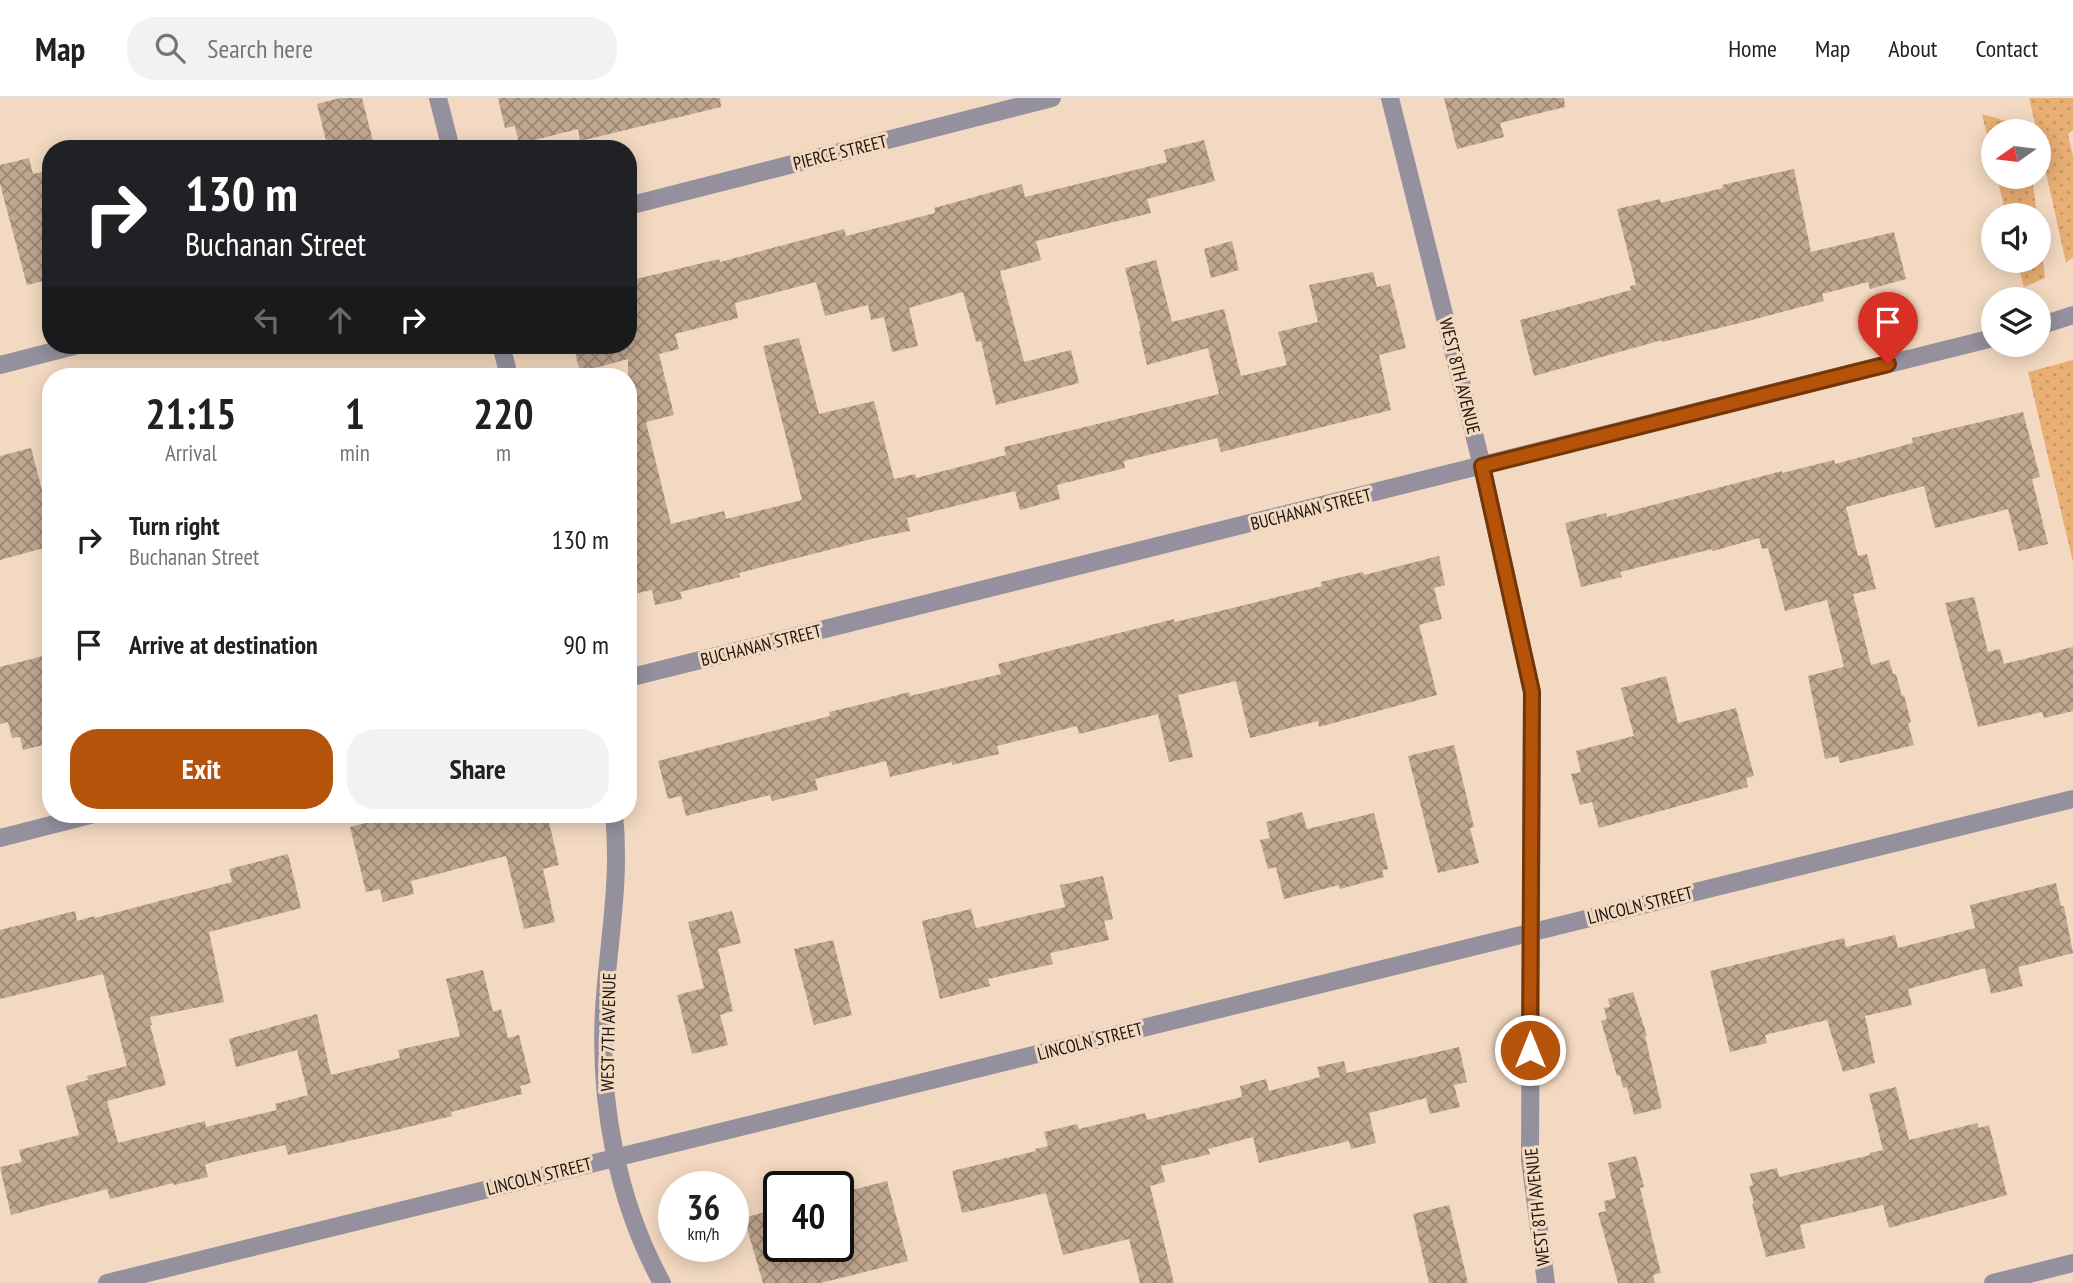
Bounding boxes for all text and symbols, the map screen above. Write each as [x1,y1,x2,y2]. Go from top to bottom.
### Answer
search box [127,17,617,80]
text: Map [35,27,85,70]
icon: search [151,29,189,67]
text: Search here [207,32,313,65]
text: Home [1728,33,1777,64]
text: Map [1815,33,1850,64]
text: About [1888,33,1937,64]
text: Contact [1975,33,2038,64]
north arrow [1981,119,2051,189]
map controls [1981,119,2051,357]
street label: PIERCE STREET [791,129,889,175]
text: 130 m [185,161,298,225]
icon: right [70,168,161,259]
button: sound [1981,203,2051,273]
text: Buchanan Street [185,223,366,265]
button: layers [1981,287,2051,357]
pin [1858,292,1918,364]
icon: left [248,301,286,339]
icon: ahead [321,301,359,339]
icon: right [394,301,432,339]
icon: arrive [1869,303,1907,341]
street label: WEST 8TH AVENUE [1434,316,1486,436]
text: 21:15 [145,386,236,441]
text: 1 [345,386,365,441]
text: 220 [473,386,534,441]
text: Arrival [165,438,217,467]
text: min [340,438,370,467]
text: m [496,438,511,467]
street label: BUCHANAN STREET [1248,483,1374,535]
text: Turn right [129,509,220,542]
icon: right [70,521,108,559]
text: 130 m [551,523,609,556]
text: Buchanan Street [129,542,259,571]
street label: BUCHANAN STREET [698,619,824,671]
icon: arrive [70,626,108,664]
text: Arrive at destination [129,628,318,661]
text: 90 m [563,628,609,661]
button: Exit [70,729,333,809]
button: Share [347,729,609,809]
street label: LINCOLN STREET [1585,881,1695,929]
street label: WEST 7TH AVENUE [595,973,621,1091]
position arrow [1493,1013,1567,1087]
street label: LINCOLN STREET [1035,1017,1145,1065]
street label: WEST 8TH AVENUE [1519,1147,1555,1267]
street label: LINCOLN STREET [484,1152,594,1200]
speed limit sign: 40 [763,1171,854,1262]
text: 36 [687,1184,720,1230]
text: km/h [688,1222,719,1245]

